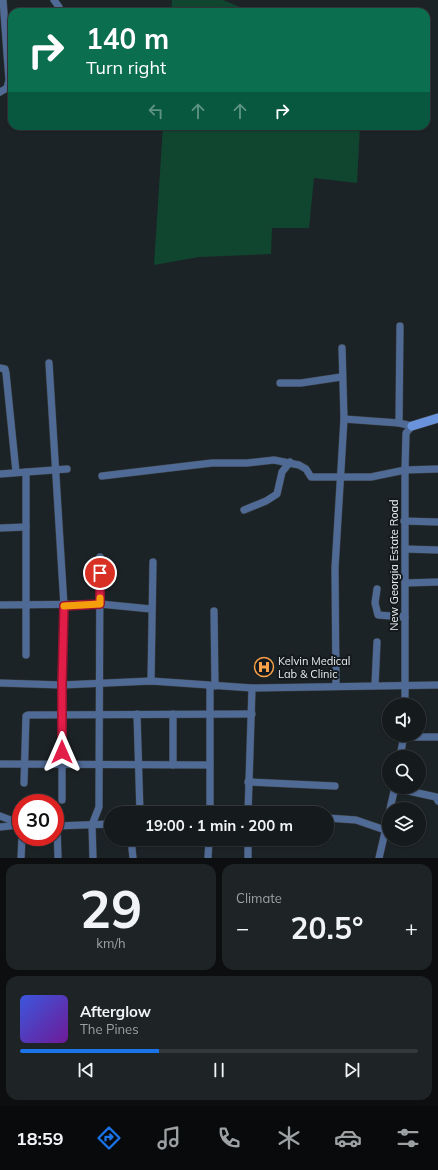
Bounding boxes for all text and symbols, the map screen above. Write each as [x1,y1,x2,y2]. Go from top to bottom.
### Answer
text: 140 m [86,21,169,56]
icon: right [20,24,72,76]
text: Turn right [86,56,166,79]
icon: left [145,100,167,122]
icon: ahead [187,100,209,122]
icon: ahead [229,100,251,122]
icon: right [271,100,293,122]
street label: New Georgia Estate Road [387,499,401,631]
pin [83,556,117,590]
icon: arrive [89,562,111,584]
place label: Kelvin Medical Lab & Clinic [278,654,350,681]
hospital icon: Kelvin Medical Lab & Clinic [253,656,275,678]
map controls [382,698,426,846]
button: sound [382,698,426,742]
position arrow [41,731,83,773]
button: search [382,750,426,794]
speed limit sign: 30 [12,794,64,846]
button: layers [382,802,426,846]
text: 19:00 · 1 min · 200 m [145,816,293,835]
text: 29 [80,876,142,941]
text: Climate [236,890,282,906]
text: 20.5° [291,909,363,947]
text: − [236,914,249,942]
text: + [405,914,418,942]
text: km/h [96,935,126,951]
text: Afterglow [80,1002,151,1021]
text: The Pines [80,1021,139,1037]
icon: previous [75,1059,97,1081]
icon: pause [208,1059,230,1081]
icon: next [341,1059,363,1081]
icon: directions [95,1124,123,1152]
icon: music [155,1124,183,1152]
icon: phone [215,1124,243,1152]
icon: climate [275,1124,303,1152]
icon: car [334,1124,362,1152]
icon: filters [394,1124,422,1152]
text: 18:59 [16,1127,64,1150]

